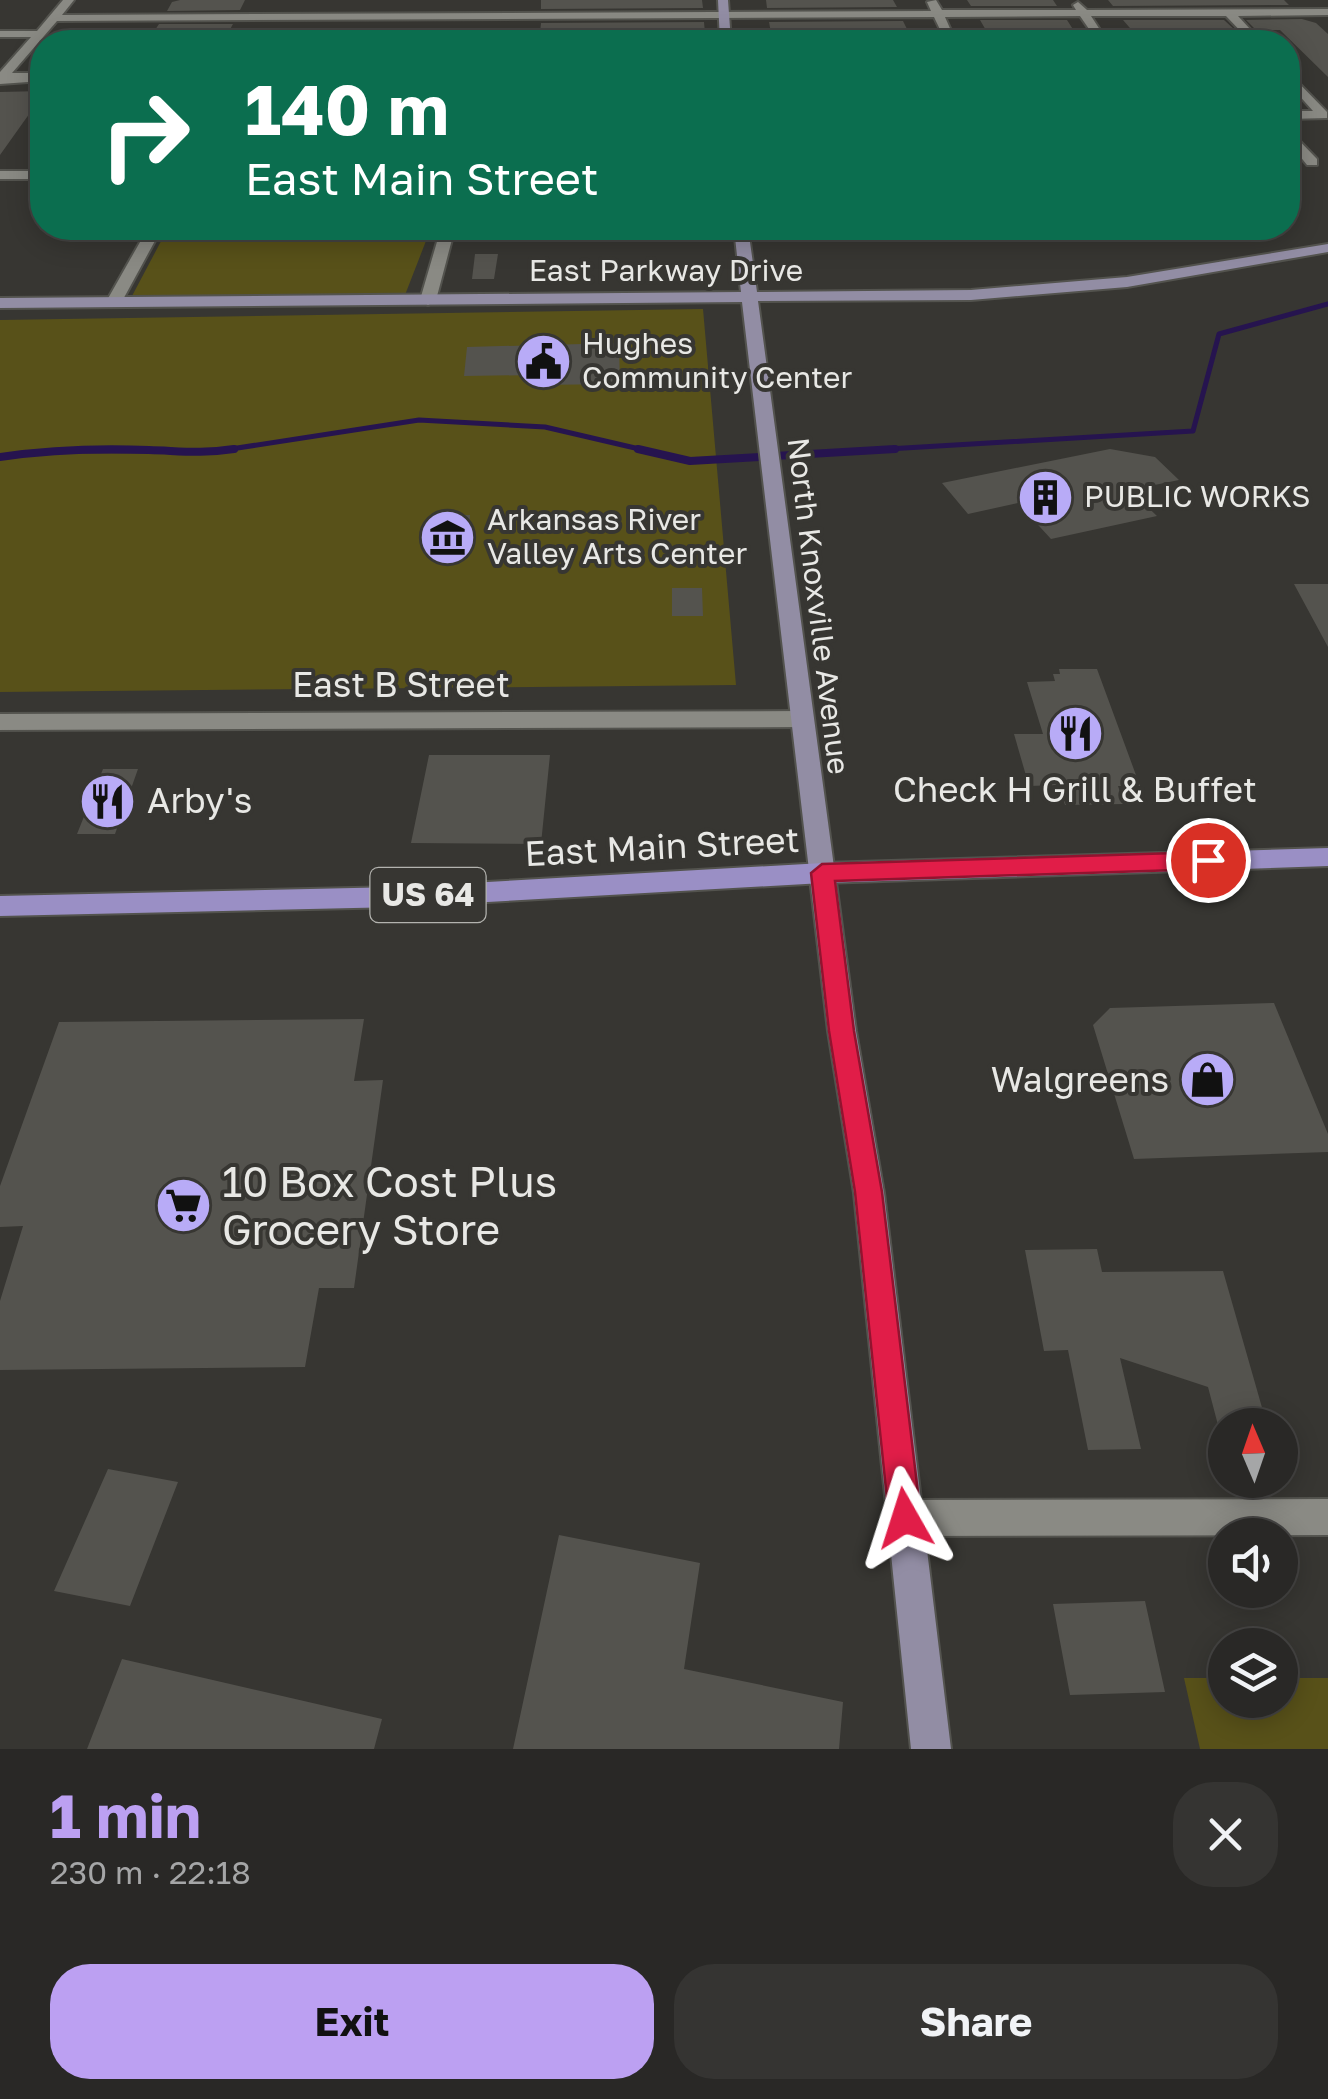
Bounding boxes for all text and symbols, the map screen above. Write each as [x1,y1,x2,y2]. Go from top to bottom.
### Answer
text: 140 m [245,66,449,150]
icon: right [80,70,210,200]
text: East Main Street [245,151,599,205]
street label: East Parkway Drive [529,252,803,288]
place label: Hughes Community Center [582,325,852,395]
public building icon: Hughes Community Center [513,331,573,391]
street label: North Knoxville Avenue [780,435,858,776]
building icon: PUBLIC WORKS [1015,467,1075,527]
place label: PUBLIC WORKS [1084,478,1310,514]
place label: Arkansas River Valley Arts Center [487,501,747,571]
museum icon: Arkansas River Valley Arts Center [418,507,478,567]
street label: East B Street [292,663,510,705]
restaurant icon: Check H Grill & Buffet [1045,704,1105,764]
place label: Check H Grill & Buffet [893,768,1257,810]
restaurant icon: Arby's [78,771,138,831]
place label: Arby's [147,779,252,821]
street label: East Main Street [523,818,800,874]
pin [1166,818,1251,903]
icon: arrive [1181,833,1236,888]
road number: US 64 [370,868,486,922]
shop icon: Walgreens [1178,1050,1238,1110]
place label: Walgreens [991,1058,1169,1100]
place label: 10 Box Cost Plus Grocery Store [222,1156,557,1254]
supermarket icon: 10 Box Cost Plus Grocery Store [153,1176,213,1236]
north arrow [1208,1408,1298,1498]
map controls [1208,1408,1298,1718]
position arrow [853,1466,957,1570]
button: sound [1208,1518,1298,1608]
button: layers [1208,1628,1298,1718]
text: 1 min [50,1779,201,1851]
button: close [1173,1782,1278,1887]
text: 230 m · 22:18 [50,1853,251,1891]
button: Exit [50,1964,654,2079]
button: Share [674,1964,1278,2079]

